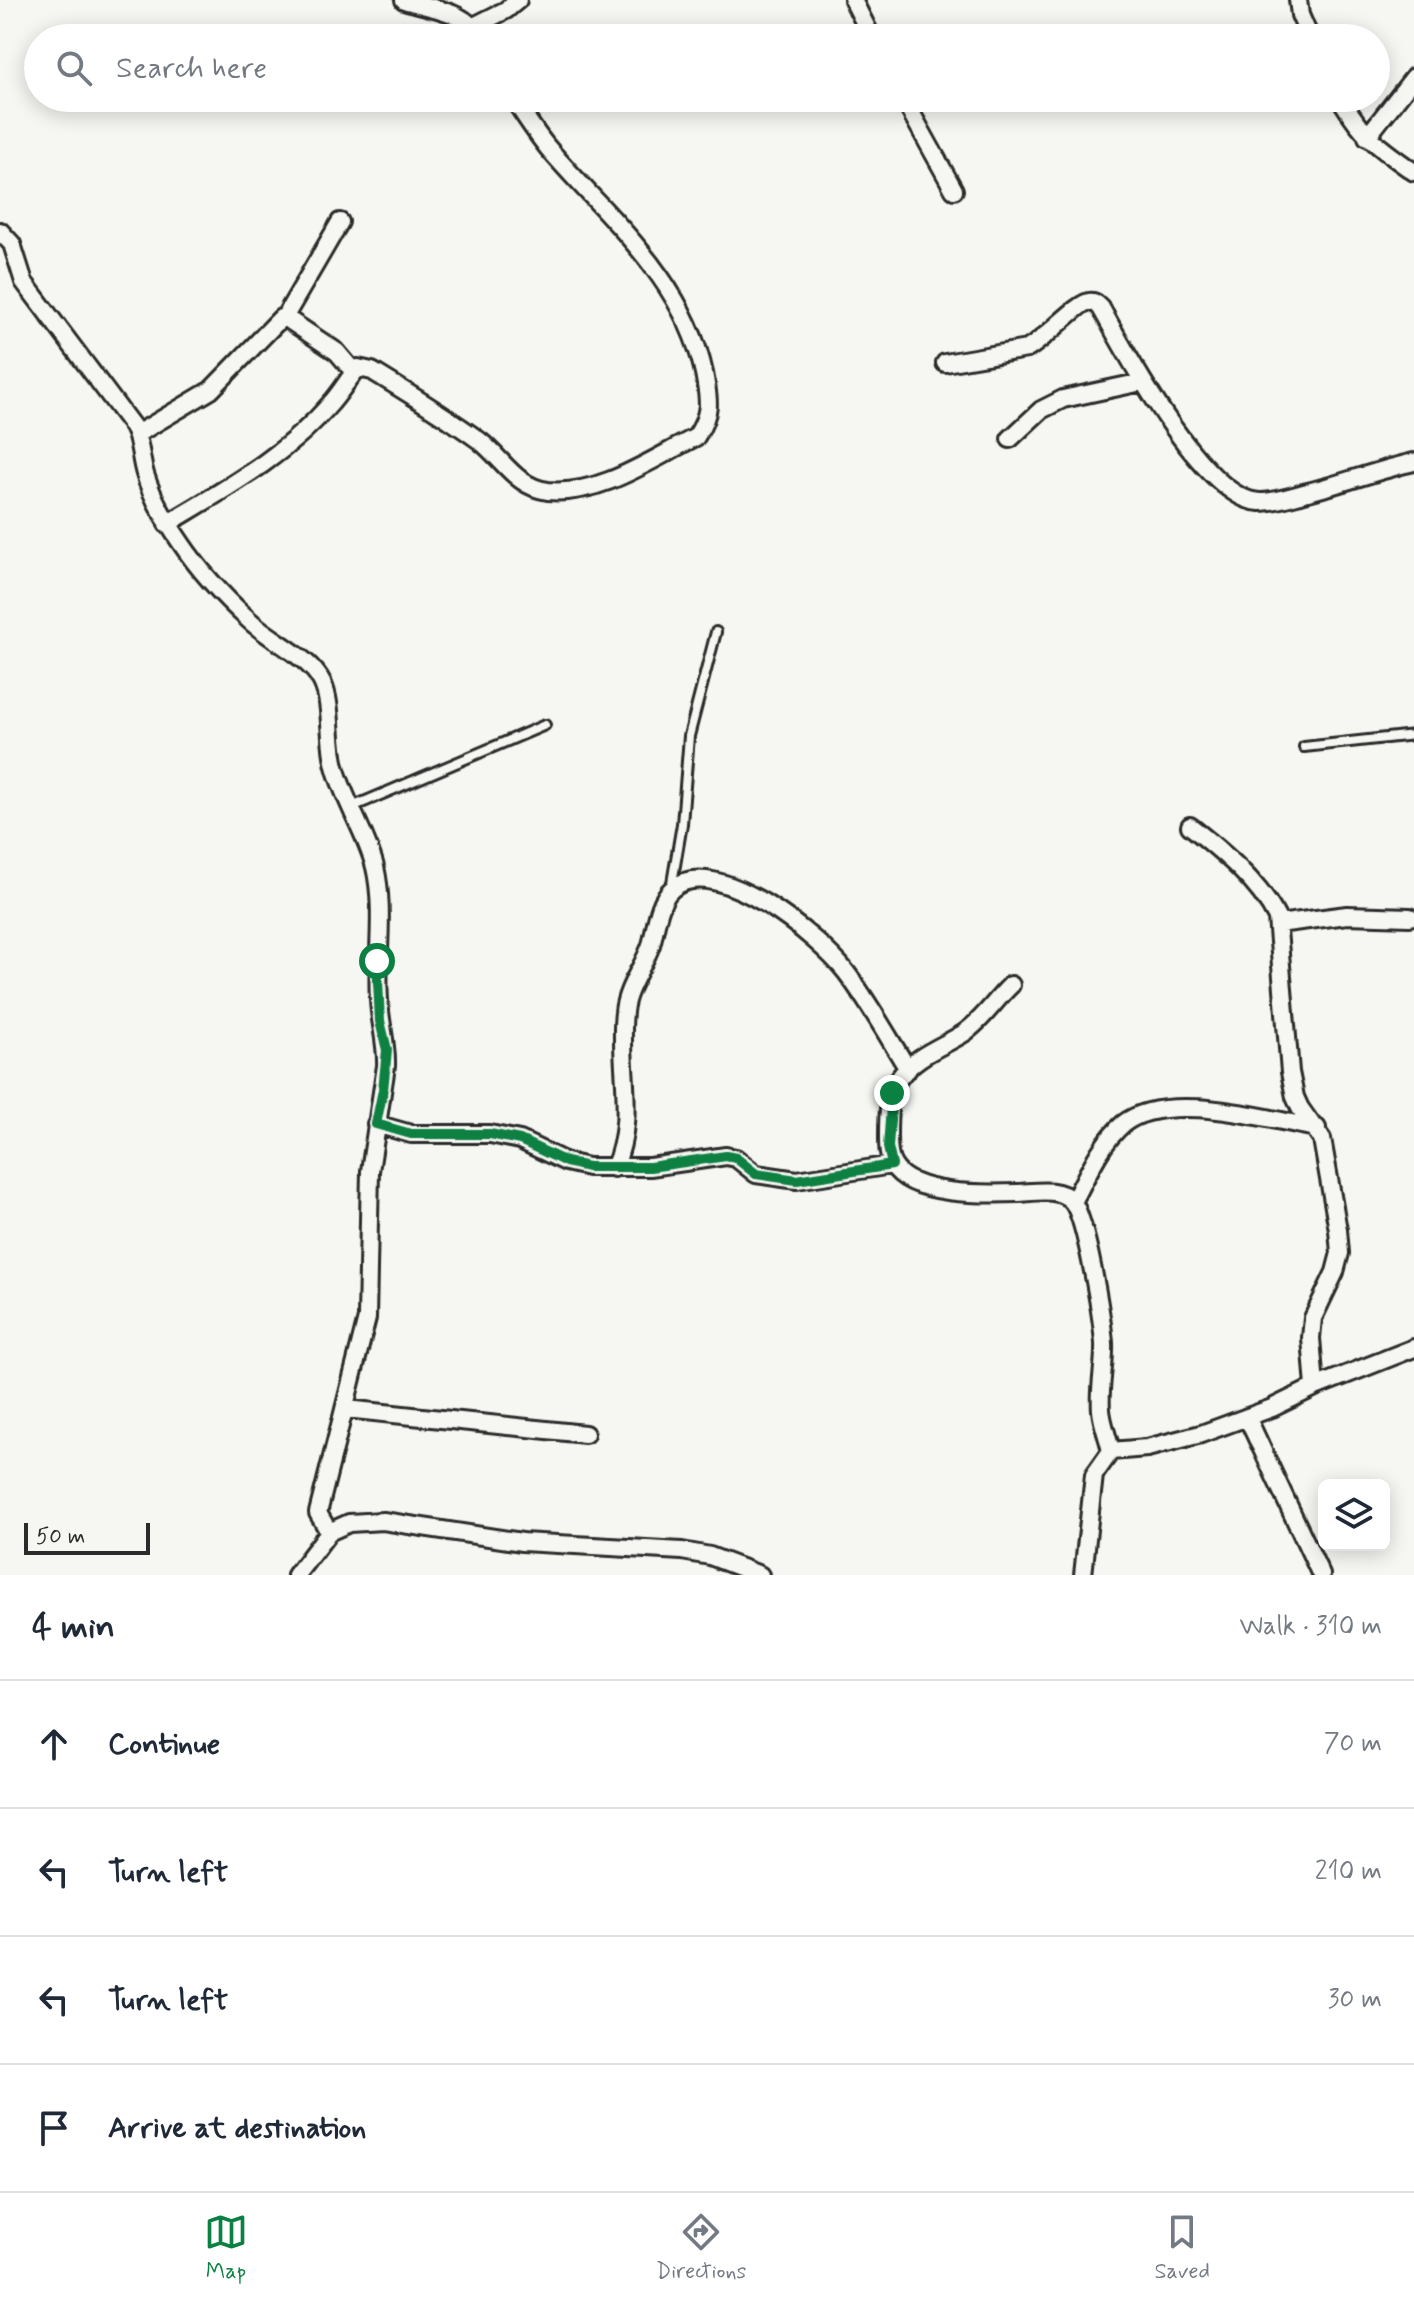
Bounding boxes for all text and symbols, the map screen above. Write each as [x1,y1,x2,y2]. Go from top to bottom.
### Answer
search box [24,24,1390,112]
icon: search [52,46,96,90]
text: Search here [116,49,267,88]
route start [359,943,395,979]
route end [874,1075,910,1111]
map controls [1318,1479,1390,1551]
button: layers [1318,1479,1390,1551]
scale bar [24,1519,150,1555]
text: 50 m [36,1523,85,1551]
text: 4 min [32,1605,115,1650]
text: Walk · 310 m [1240,1610,1382,1644]
icon: ahead [32,1722,76,1766]
text: Continue [108,1725,220,1764]
text: 70 m [1324,1727,1382,1761]
icon: left [32,1850,76,1894]
text: Turn left [108,1853,228,1892]
text: 210 m [1315,1855,1382,1889]
icon: left [32,1978,76,2022]
text: Turn left [108,1981,228,2020]
text: 30 m [1328,1983,1382,2017]
icon: arrive [32,2106,76,2150]
text: Arrive at destination [108,2109,366,2148]
tab: Map [204,2210,248,2286]
tab: Directions [656,2210,746,2286]
tab: Saved [1154,2210,1210,2286]

